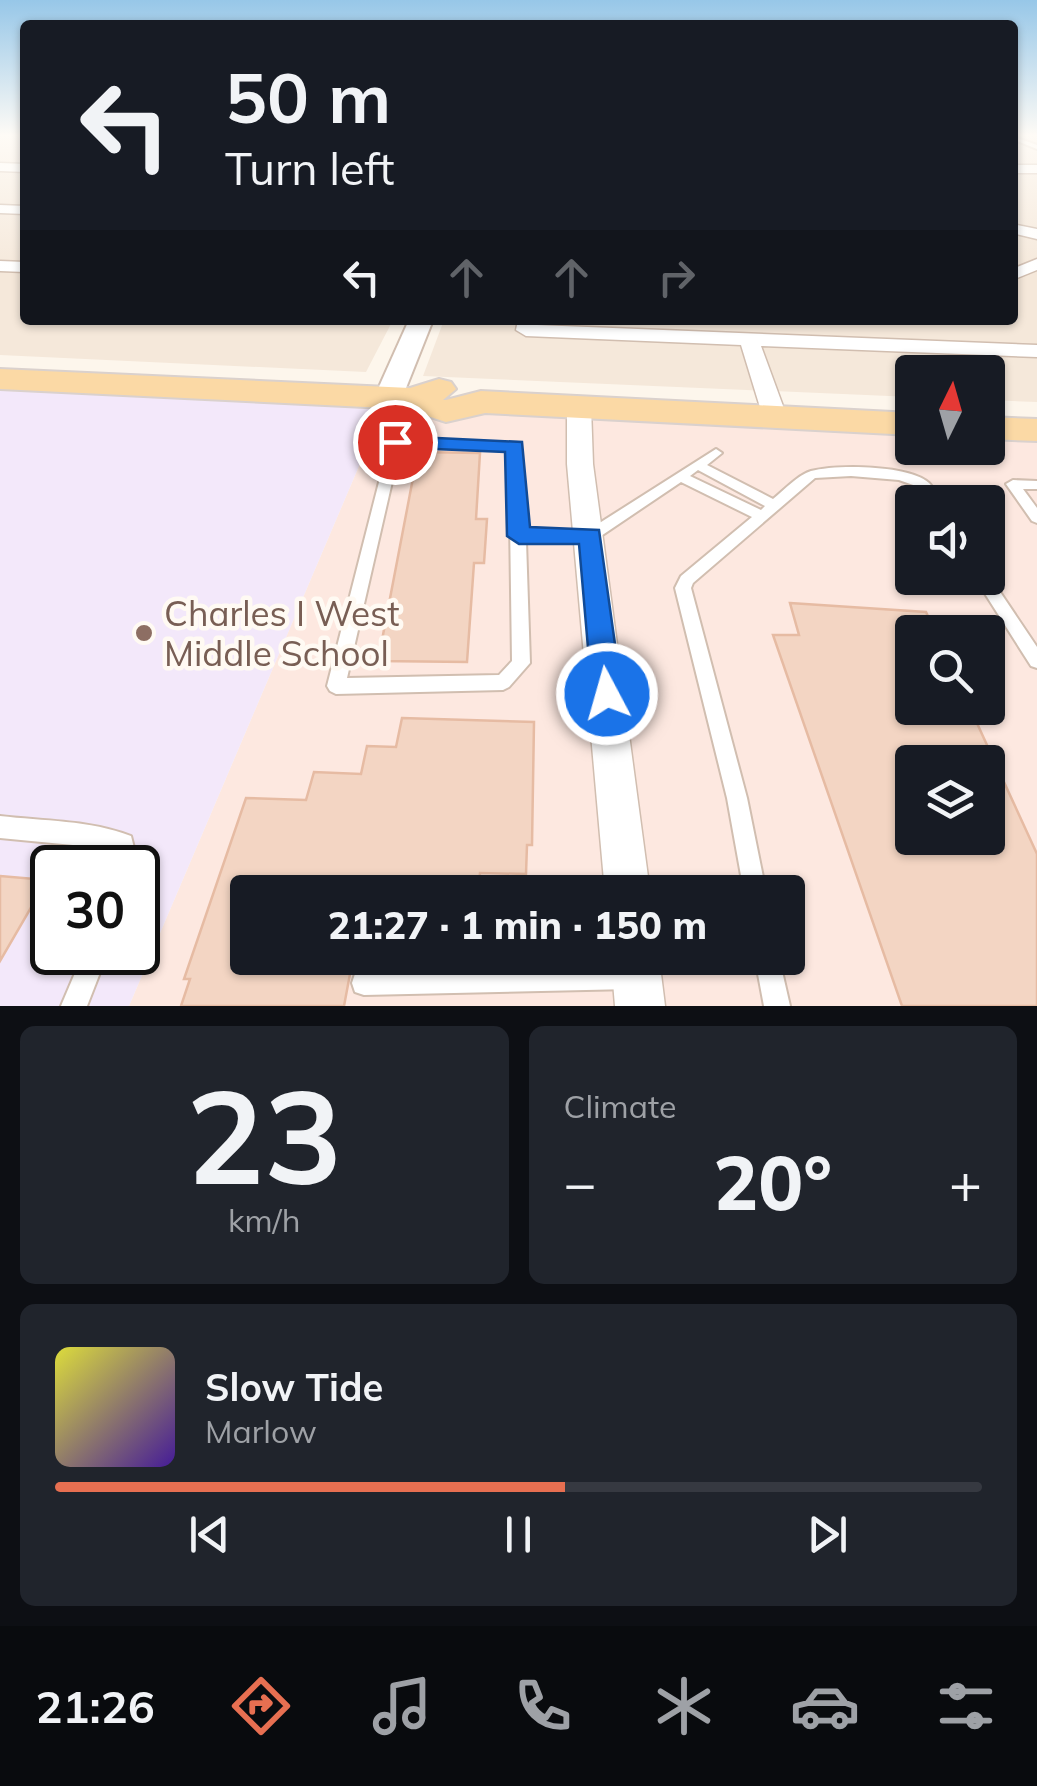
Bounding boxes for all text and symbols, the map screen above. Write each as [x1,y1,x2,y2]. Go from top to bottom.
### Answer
text: 50 m [225,53,391,141]
icon: left [60,60,190,190]
text: Turn left [225,140,394,196]
icon: left [334,250,389,305]
icon: ahead [439,250,494,305]
icon: ahead [544,250,599,305]
icon: right [649,250,704,305]
north arrow [895,355,1005,465]
map controls [895,355,1005,855]
pin [353,400,438,485]
icon: arrive [368,415,423,470]
button: sound [895,485,1005,595]
place label: Charles I West Middle School [164,591,400,675]
button: search [895,615,1005,725]
marker: Charles I West Middle School [133,622,155,644]
position arrow [555,642,659,746]
button: layers [895,745,1005,855]
speed limit sign: 30 [30,845,160,975]
text: 21:27 · 1 min · 150 m [328,901,707,949]
text: 23 [186,1053,342,1217]
text: Climate [564,1086,676,1126]
text: 20° [713,1135,832,1229]
text: − [564,1148,597,1217]
text: + [949,1148,982,1217]
text: km/h [228,1200,300,1240]
text: Slow Tide [205,1363,383,1411]
text: Marlow [205,1411,317,1451]
icon: previous [182,1507,237,1562]
icon: pause [491,1507,546,1562]
icon: next [800,1507,855,1562]
icon: directions [226,1671,296,1741]
icon: music [367,1671,437,1741]
icon: phone [508,1671,578,1741]
icon: climate [649,1671,719,1741]
icon: car [790,1671,860,1741]
icon: filters [931,1671,1001,1741]
text: 21:26 [36,1678,155,1734]

